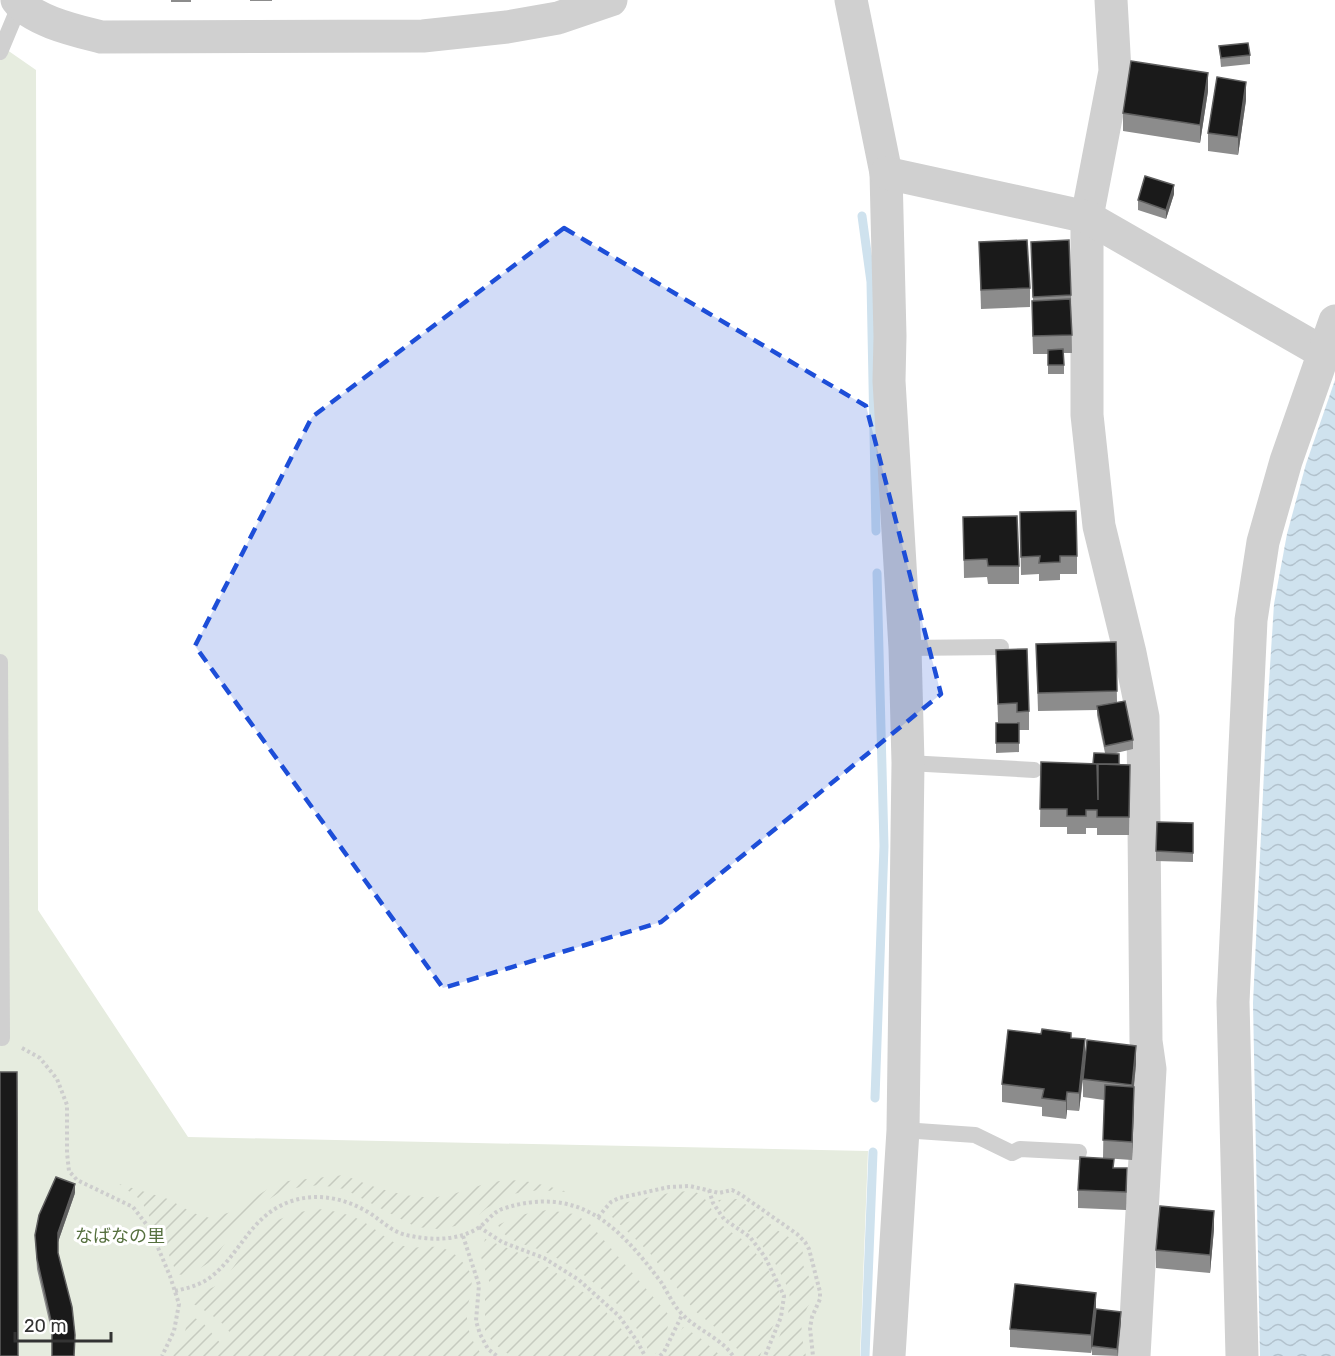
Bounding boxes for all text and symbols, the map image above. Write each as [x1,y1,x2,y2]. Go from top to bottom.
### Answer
park label: なばなの里 [75,1225,165,1247]
scale bar [15,1305,111,1343]
text: 20 m [24,1315,66,1337]

